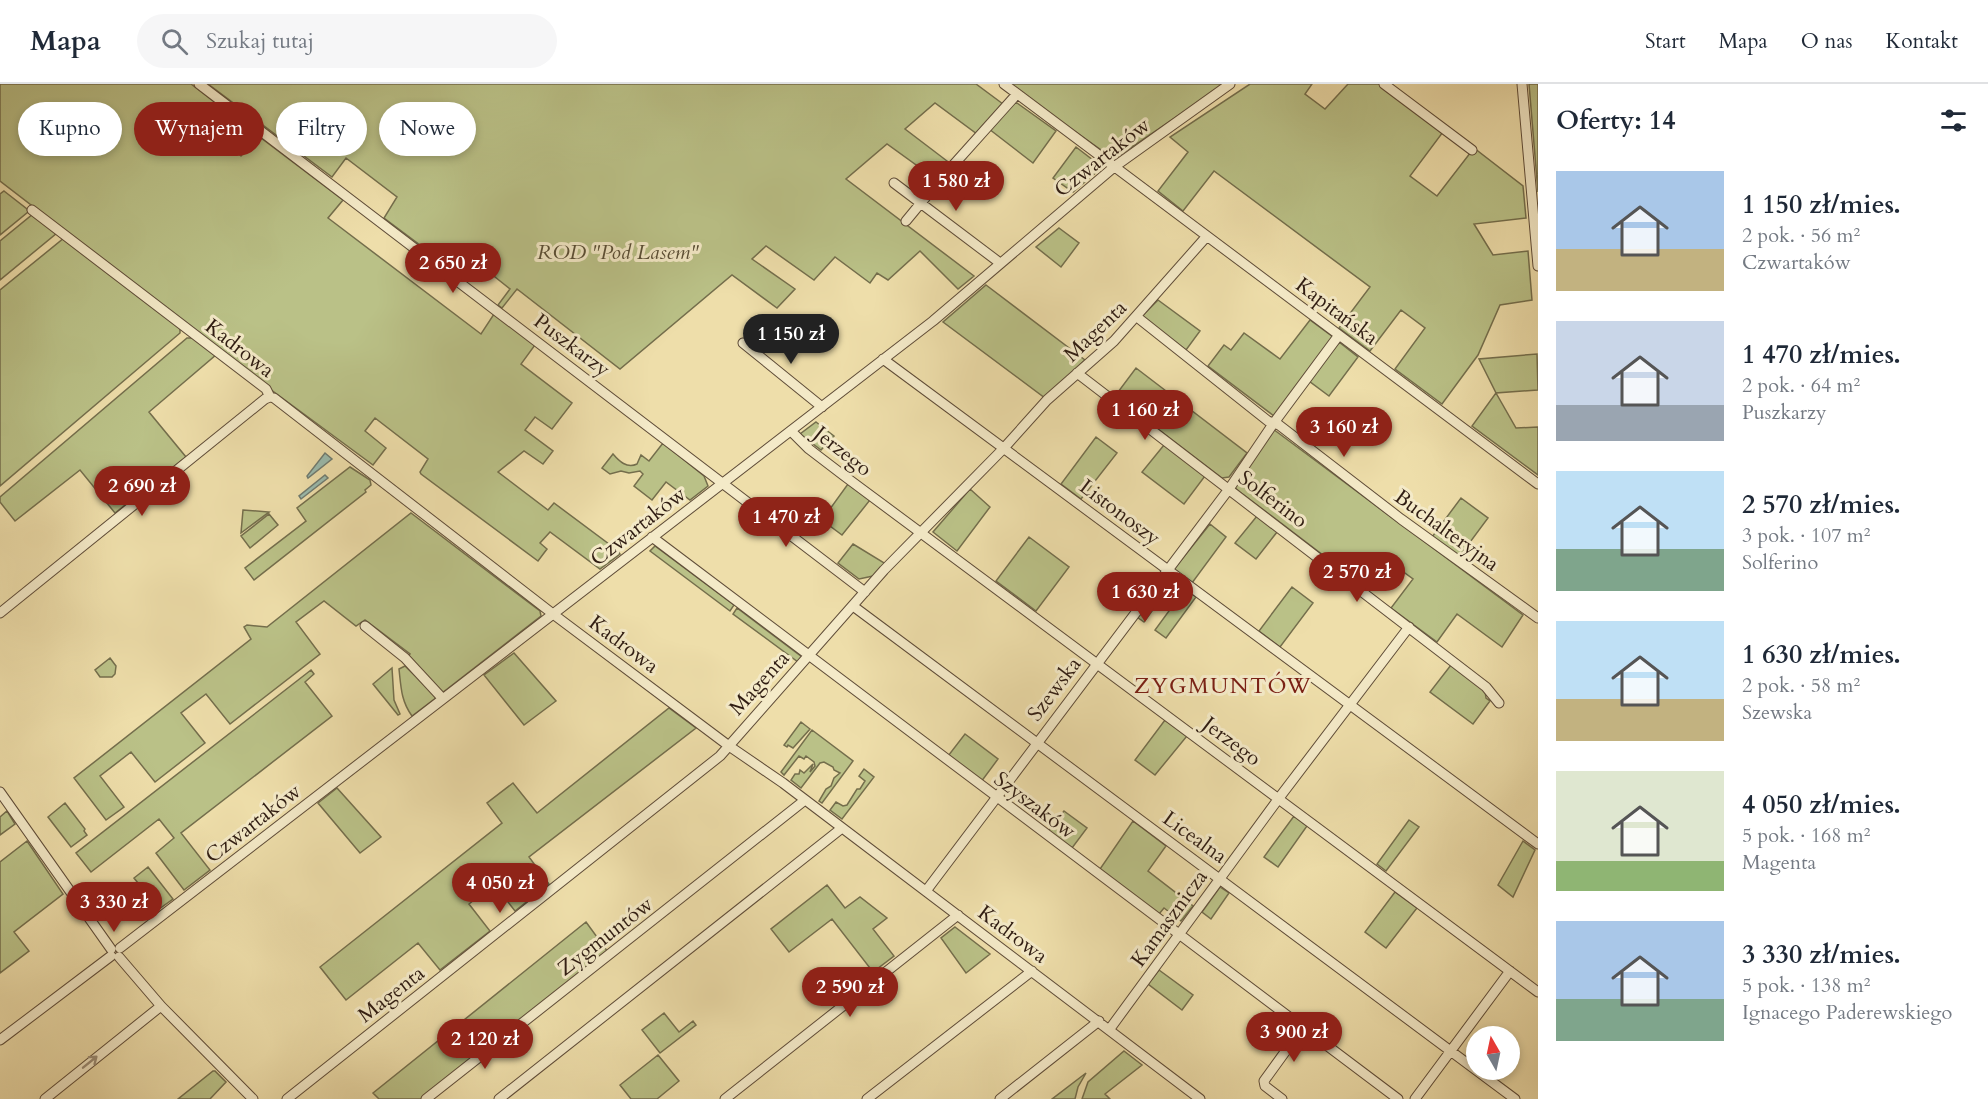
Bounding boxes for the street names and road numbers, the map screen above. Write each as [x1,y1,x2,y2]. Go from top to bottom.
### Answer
street label: Czwartaków [1048,111,1156,204]
street label: Kapitańska [1289,271,1384,352]
street label: Magenta [1057,294,1133,369]
street label: Puszkarzy [528,307,616,384]
street label: Kadrowa [199,312,280,385]
street label: Jerzego [805,418,878,483]
street label: Solferino [1232,464,1313,535]
street label: Listonoszy [1073,472,1166,552]
street label: Czwartaków [584,480,692,573]
street label: Buchalteryjna [1388,482,1505,578]
street label: Kadrowa [583,609,665,680]
street label: Magenta [723,645,796,722]
street label: Szewska [1021,651,1088,727]
street label: Jerzego [1194,708,1267,773]
street label: Szyszaków [988,765,1082,846]
street label: Czwartaków [199,777,307,870]
street label: Licealna [1157,804,1233,871]
street label: Kamasznicza [1124,864,1215,973]
street label: Zygmuntów [552,890,659,983]
street label: Kadrowa [972,899,1054,970]
street label: Magenta [352,959,431,1030]

